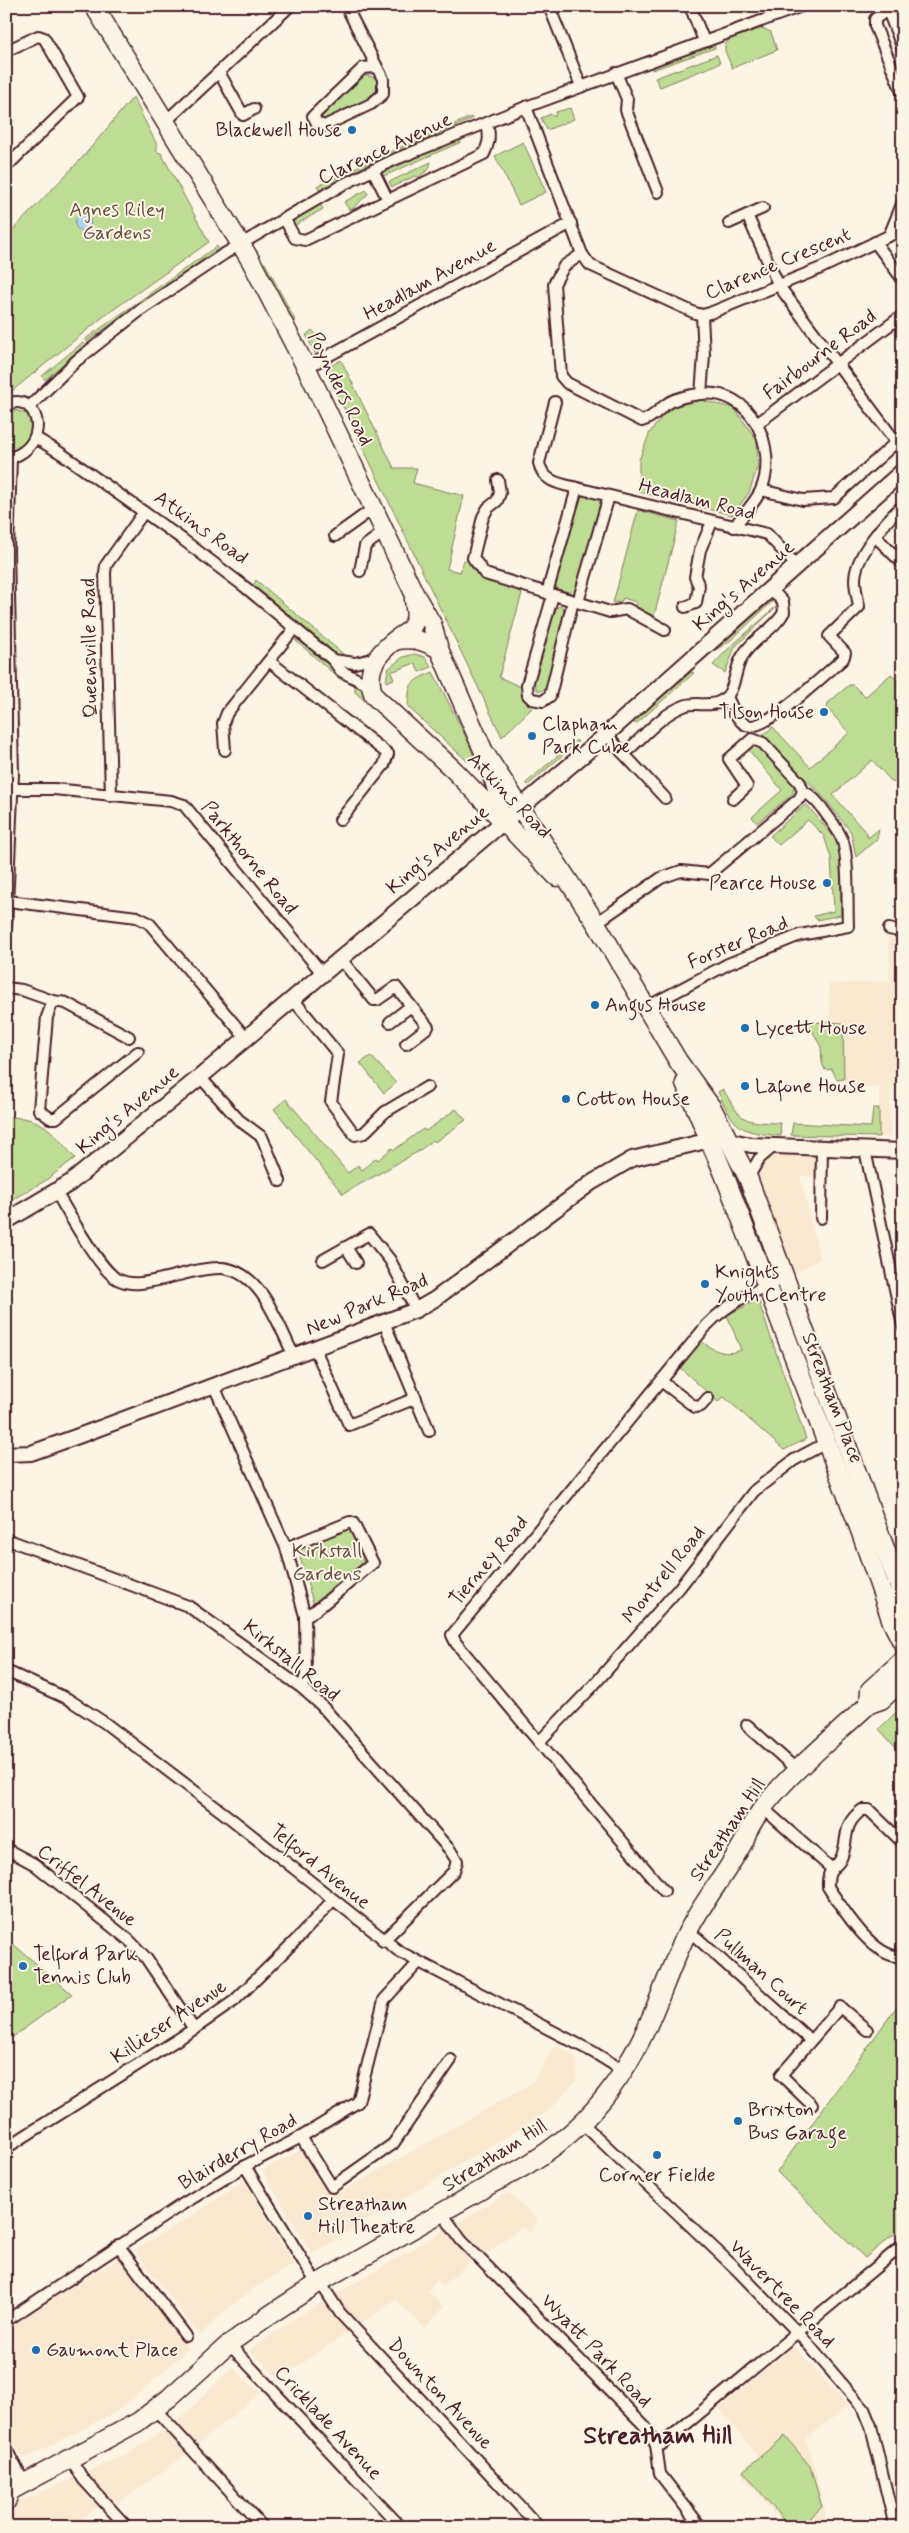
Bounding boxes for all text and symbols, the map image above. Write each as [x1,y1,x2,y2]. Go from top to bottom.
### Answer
street label: Clarence Avenue [314,106,456,192]
place label: Blackwell House [216,117,342,144]
marker: Blackwell House [346,124,358,136]
park label: Agnes Riley Gardens [69,197,165,247]
street label: Clarence Crescent [701,221,855,307]
street label: Headlam Avenue [359,232,501,328]
street label: Fairbourne Road [758,303,882,407]
street label: Poynders Road [301,327,379,451]
street label: Headlam Road [636,472,758,528]
street label: Atkins Road [148,485,254,571]
street label: King's Avenue [687,534,801,638]
street label: Queensville Road [75,578,105,718]
place label: Tilson House [718,699,814,726]
marker: Tilson House [818,706,830,718]
place label: Clapham Park Cube [542,711,630,761]
marker: Clapham Park Cube [526,730,538,742]
street label: Atkins Road [461,747,557,845]
street label: Parkthorne Road [195,795,303,921]
street label: King's Avenue [381,799,496,902]
place label: Pearce House [709,870,817,897]
marker: Pearce House [821,877,833,889]
street label: Forster Road [684,910,792,976]
place label: Angus House [605,992,706,1021]
marker: Angus House [589,999,601,1011]
place label: Lycett House [755,1015,867,1042]
marker: Lycett House [739,1022,751,1034]
street label: King's Avenue [71,1059,186,1162]
place label: Lafone House [755,1073,866,1102]
marker: Lafone House [739,1080,751,1092]
place label: Cotton House [576,1086,690,1113]
marker: Cotton House [560,1093,572,1105]
place label: Knights Youth Centre [715,1259,827,1309]
street label: New Park Road [302,1267,432,1343]
marker: Knights Youth Centre [699,1278,711,1290]
street label: Streatham Place [795,1329,869,1467]
street label: Tierney Road [443,1510,535,1612]
street label: Montrell Road [616,1521,712,1629]
park label: Kirkstall Gardens [292,1538,362,1588]
street label: Kirkstall Road [237,1614,345,1708]
street label: Streatham Hill [683,1773,773,1887]
street label: Telford Avenue [263,1818,376,1918]
street label: Criffel Avenue [31,1838,143,1934]
street label: Pullman Court [708,1922,814,2022]
place label: Telford Park Tennis Club [33,1941,137,1991]
marker: Telford Park Tennis Club [17,1960,29,1972]
street label: Killieser Avenue [106,1973,232,2071]
place label: Brixton Bus Garage [748,2097,847,2149]
street label: Blairderry Road [174,2107,302,2197]
street label: Streatham Hill [437,2113,553,2199]
marker: Brixton Bus Garage [732,2115,744,2127]
marker: Corner Fielde [651,2149,663,2161]
place label: Corner Fielde [599,2162,715,2189]
place label: Streatham Hill Theatre [318,2191,415,2241]
marker: Streatham Hill Theatre [302,2210,314,2222]
street label: Wavertree Road [723,2234,841,2354]
street label: Wyatt Park Road [535,2288,657,2414]
street label: Downton Avenue [381,2332,499,2456]
place label: Gaumont Place [46,2337,178,2364]
marker: Gaumont Place [30,2344,42,2356]
street label: Cricklade Avenue [268,2360,388,2486]
district label: Streatham Hill [583,2420,733,2453]

